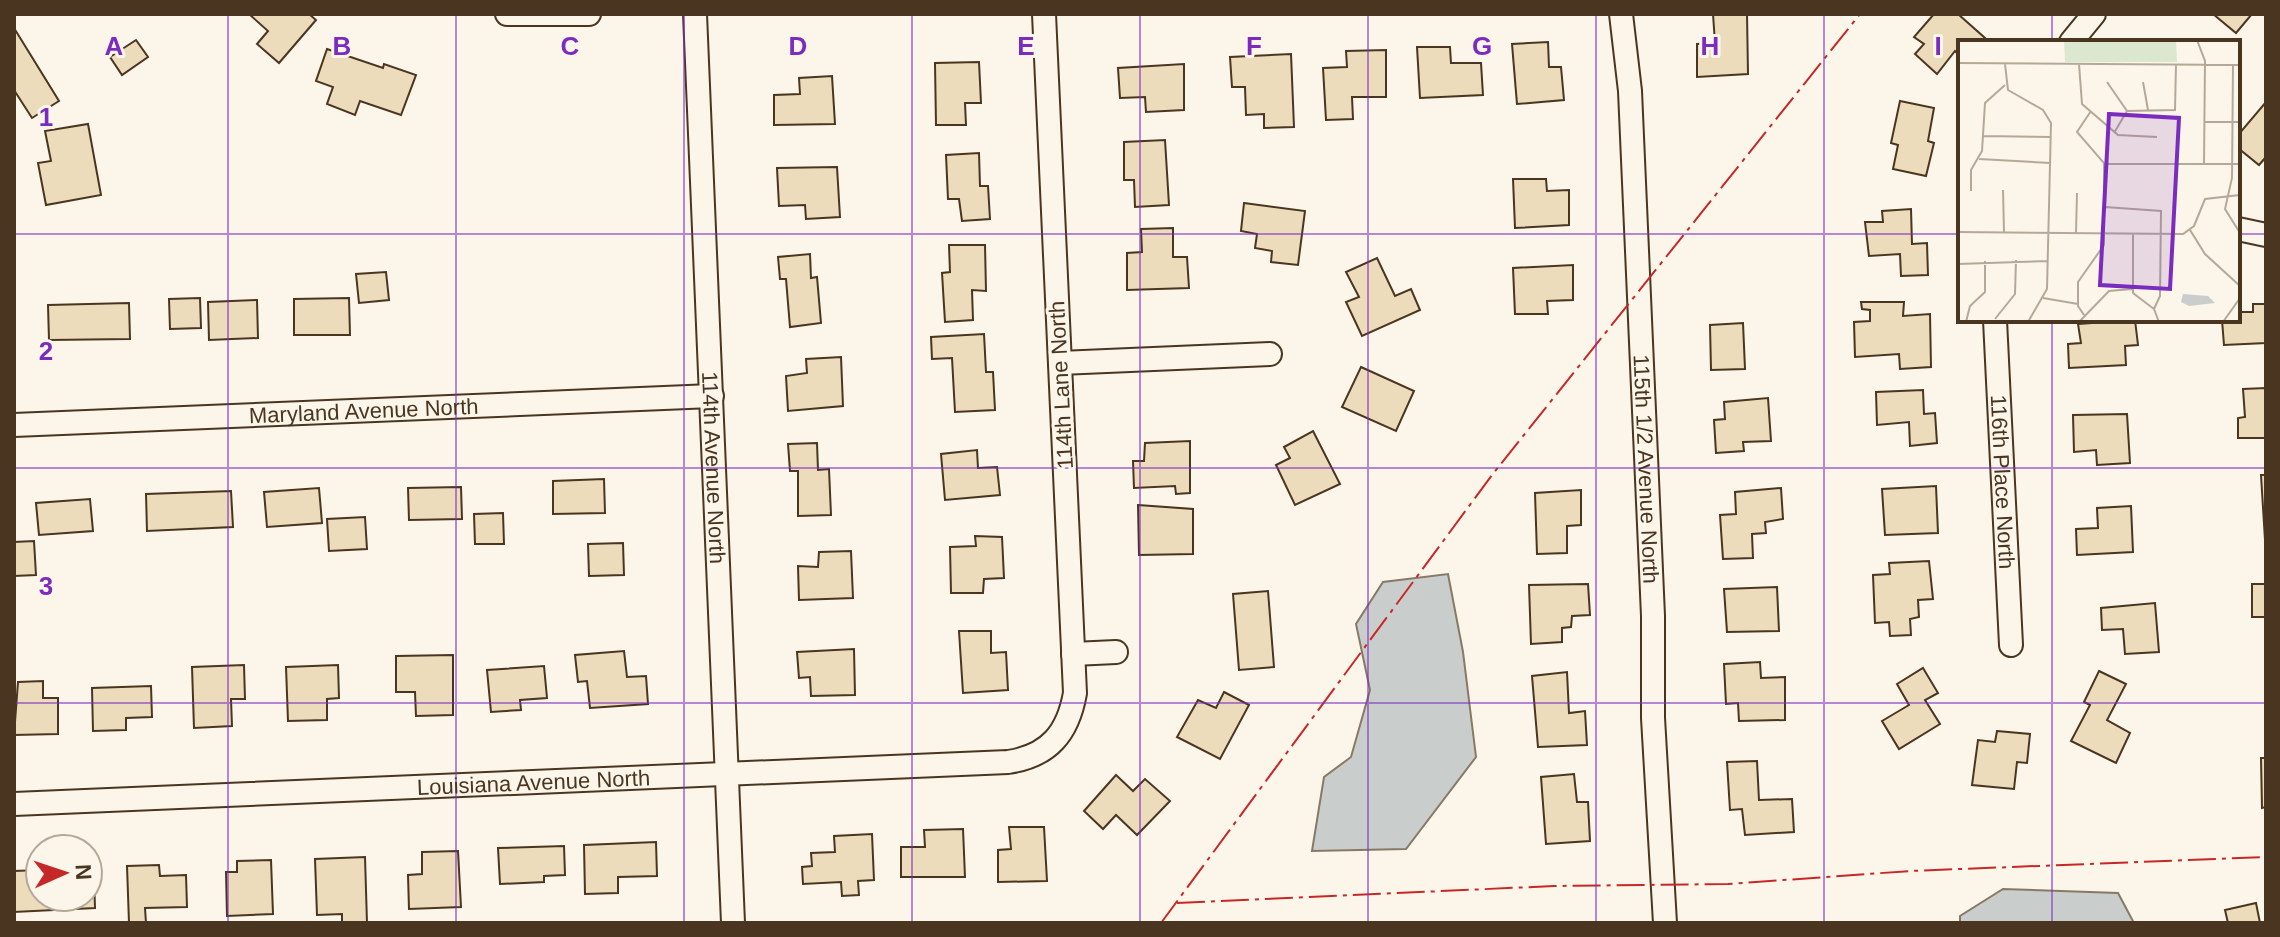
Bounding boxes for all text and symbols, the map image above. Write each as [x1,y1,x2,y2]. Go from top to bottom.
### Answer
text: A [105,31,124,61]
text: B [333,31,351,61]
text: C [561,31,580,61]
text: D [789,31,807,61]
text: E [1017,31,1035,61]
text: F [1246,31,1262,61]
text: G [1472,31,1492,61]
text: H [1701,31,1719,61]
text: I [1934,31,1942,61]
inset map [1958,40,2240,322]
text: 1 [39,102,53,132]
street label: 114th Lane North [1044,300,1078,470]
text: 2 [39,336,53,366]
street label: 115th 1/2 Avenue North [1629,354,1664,584]
street label: 114th Avenue North [697,371,730,564]
street label: Maryland Avenue North [248,393,479,428]
street label: 116th Place North [1986,394,2020,570]
text: 3 [39,571,53,601]
street label: Louisiana Avenue North [416,765,651,799]
north arrow [24,833,104,913]
text: N [71,863,96,881]

